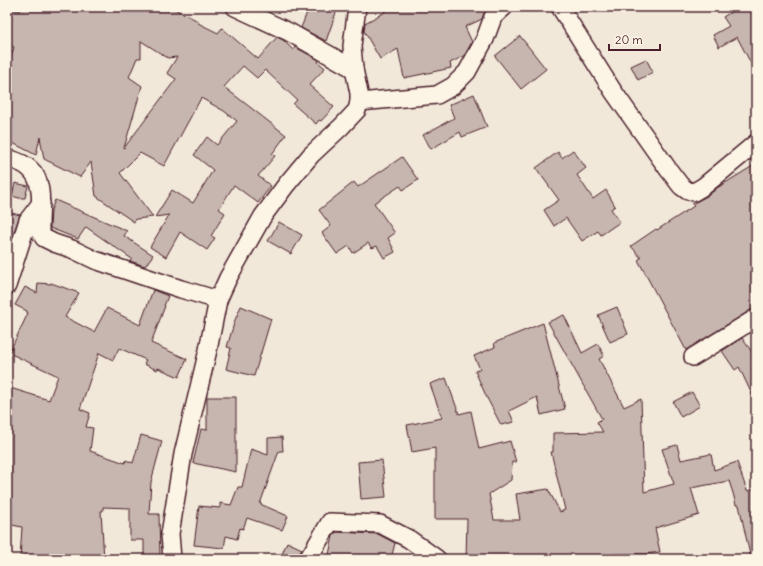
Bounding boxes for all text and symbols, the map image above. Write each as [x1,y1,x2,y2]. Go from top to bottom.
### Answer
scale bar [609,26,660,52]
text: 20 m [615,32,643,47]

